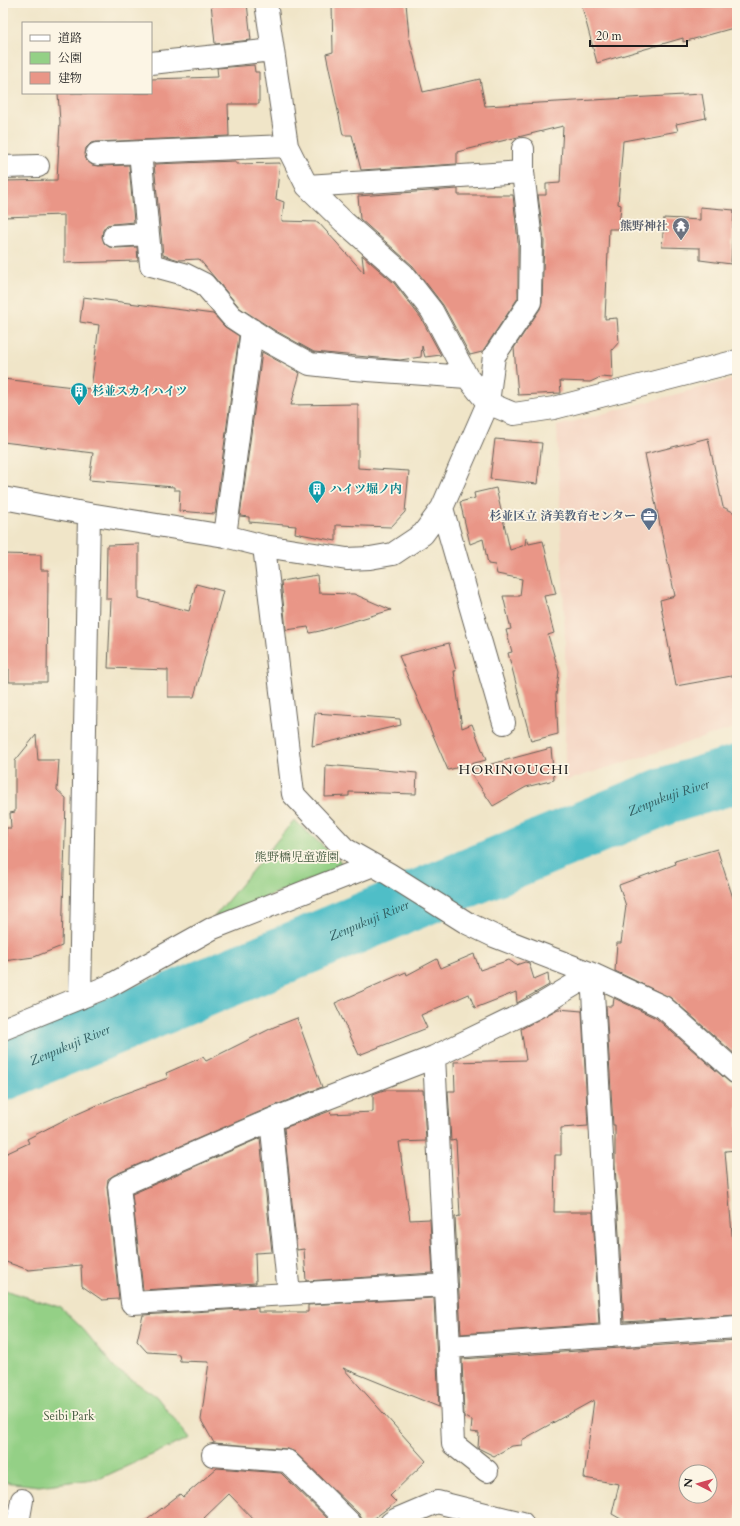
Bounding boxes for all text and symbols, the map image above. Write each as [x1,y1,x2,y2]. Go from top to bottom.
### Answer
legend [22,22,152,94]
scale bar [590,22,687,48]
text: 20 m [596,28,623,44]
text: 道路 [58,30,82,46]
text: 公園 [58,50,82,66]
text: 建物 [58,70,82,86]
temple icon: 熊野神社 [671,216,691,241]
place label: 熊野神社 [620,218,668,234]
building icon: 杉並スカイハイツ [69,381,89,406]
place label: 杉並スカイハイツ [92,383,187,399]
building icon: ハイツ堀ノ内 [307,479,327,504]
place label: ハイツ堀ノ内 [330,481,402,497]
office icon: 杉並区立 済美教育センター [639,506,659,531]
place label: 杉並区立 済美教育センター [489,508,636,524]
district label: HORINOUCHI [459,760,569,779]
water label: Zenpukuji River [625,775,712,821]
park label: 熊野橋児童遊園 [255,849,339,865]
water label: Zenpukuji River [326,895,413,945]
water label: Zenpukuji River [27,1020,114,1070]
park label: Seibi Park [44,1408,95,1424]
north arrow [678,1464,718,1504]
text: N [681,1477,697,1489]

